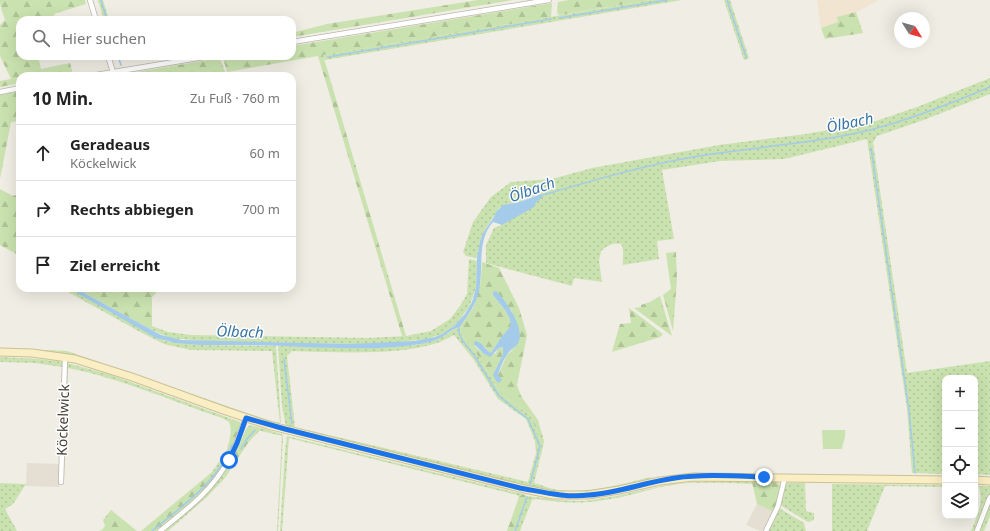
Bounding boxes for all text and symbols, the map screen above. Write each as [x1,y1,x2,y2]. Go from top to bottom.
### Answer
north arrow [894,12,930,48]
search box [16,16,296,60]
icon: search [30,27,52,49]
text: Hier suchen [62,28,146,48]
text: 10 Min. [32,87,93,110]
text: Zu Fuß · 760 m [190,89,280,107]
water label: Ölbach [825,107,875,137]
text: Geradeaus [70,134,150,154]
icon: ahead [32,142,54,164]
text: 60 m [250,144,280,162]
text: Köckelwick [70,154,137,172]
water label: Ölbach [506,172,557,206]
icon: right [32,198,54,220]
text: Rechts abbiegen [70,199,194,219]
text: 700 m [242,200,280,218]
icon: arrive [32,254,54,276]
text: Ziel erreicht [70,255,160,275]
water label: Ölbach [216,320,264,342]
map controls [942,375,978,519]
button: + [942,375,978,411]
street label: Köckelwick [52,383,73,456]
button: − [942,411,978,447]
button: locate [942,447,978,483]
route start [220,451,238,469]
route end [755,468,773,486]
button: layers [942,483,978,519]

